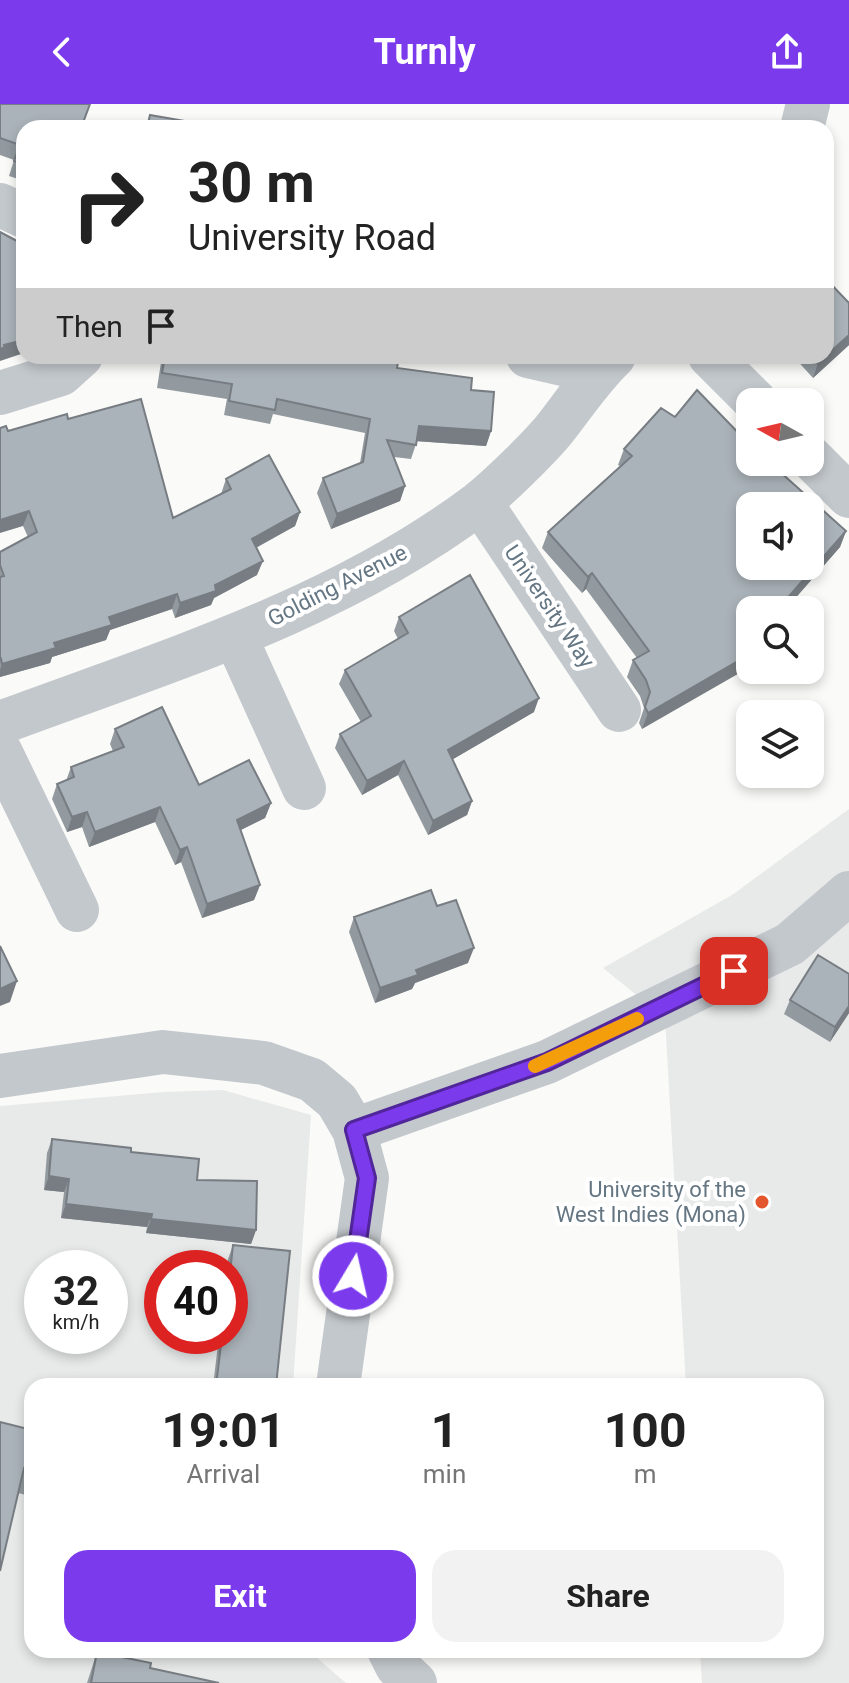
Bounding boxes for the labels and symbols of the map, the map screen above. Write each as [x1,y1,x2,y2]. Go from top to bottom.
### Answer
north arrow [736,388,824,476]
street label: Golding Avenue [264,540,411,631]
street label: University Way [499,540,600,673]
pin [700,937,768,1005]
place label: University of the West Indies (Mona) [556,1177,746,1228]
marker: University of the West Indies (Mona) [753,1193,771,1211]
position arrow [311,1234,395,1318]
speed limit sign: 40 [144,1250,248,1354]

